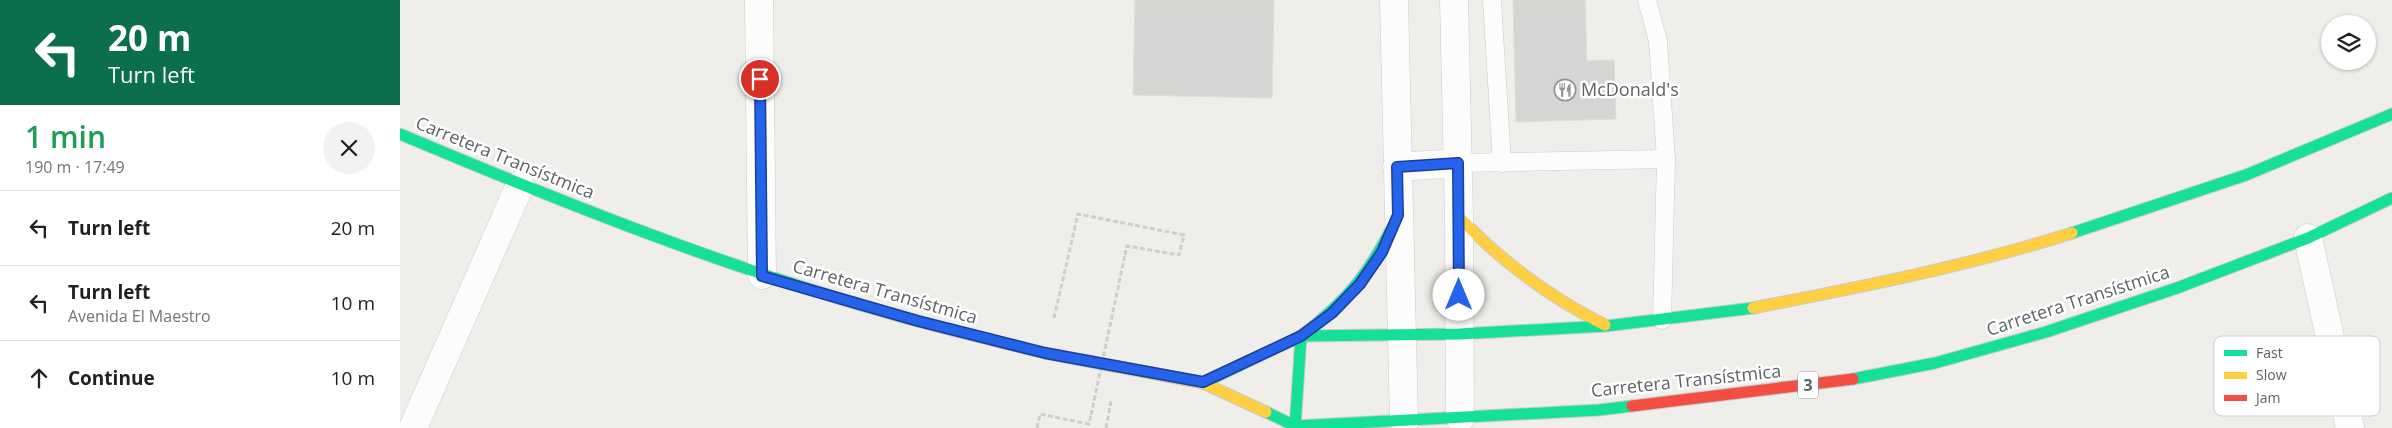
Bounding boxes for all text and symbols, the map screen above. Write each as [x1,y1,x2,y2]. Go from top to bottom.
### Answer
text: 20 m [108,14,191,61]
map controls [2321,15,2376,70]
button: layers [2321,15,2376,70]
icon: left [25,20,90,85]
pin [739,58,781,100]
text: Turn left [108,59,195,89]
icon: arrive [746,65,774,93]
place label: McDonald's [1581,77,1679,101]
restaurant icon: McDonald's [1553,78,1577,102]
street label: Carretera Transístmica [412,110,598,204]
text: 1 min [25,116,106,157]
button: close [323,122,375,174]
text: 190 m · 17:49 [25,156,125,178]
icon: left [25,214,53,242]
text: Turn left [68,215,150,241]
text: 20 m [331,215,375,241]
street label: Carretera Transístmica [790,253,980,329]
street label: Carretera Transístmica [1983,259,2172,341]
position arrow [1432,268,1484,320]
text: Turn left [68,279,150,305]
icon: left [25,289,53,317]
text: 10 m [331,290,375,316]
text: Avenida El Maestro [68,305,211,327]
legend [2214,336,2380,416]
text: Fast [2256,343,2283,362]
street label: Carretera Transístmica [1590,358,1782,402]
icon: ahead [25,364,53,392]
text: Continue [68,365,155,391]
text: 10 m [331,365,375,391]
text: Slow [2256,365,2287,384]
road number: 3 [1798,372,1818,398]
text: Jam [2254,388,2281,407]

